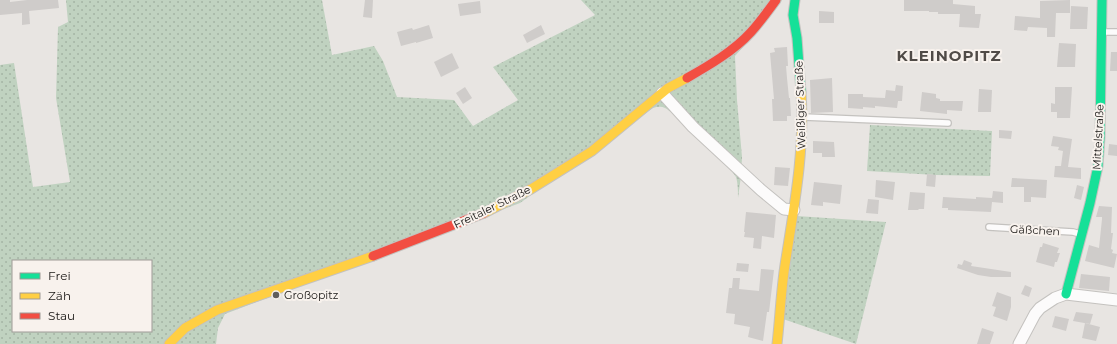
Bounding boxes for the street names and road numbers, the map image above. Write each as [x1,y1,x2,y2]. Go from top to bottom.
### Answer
street label: Weißiger Straße [791,60,809,150]
street label: Mittelstraße [1089,103,1107,170]
street label: Freitaler Straße [451,182,533,232]
street label: Gäßchen [1010,222,1060,238]

